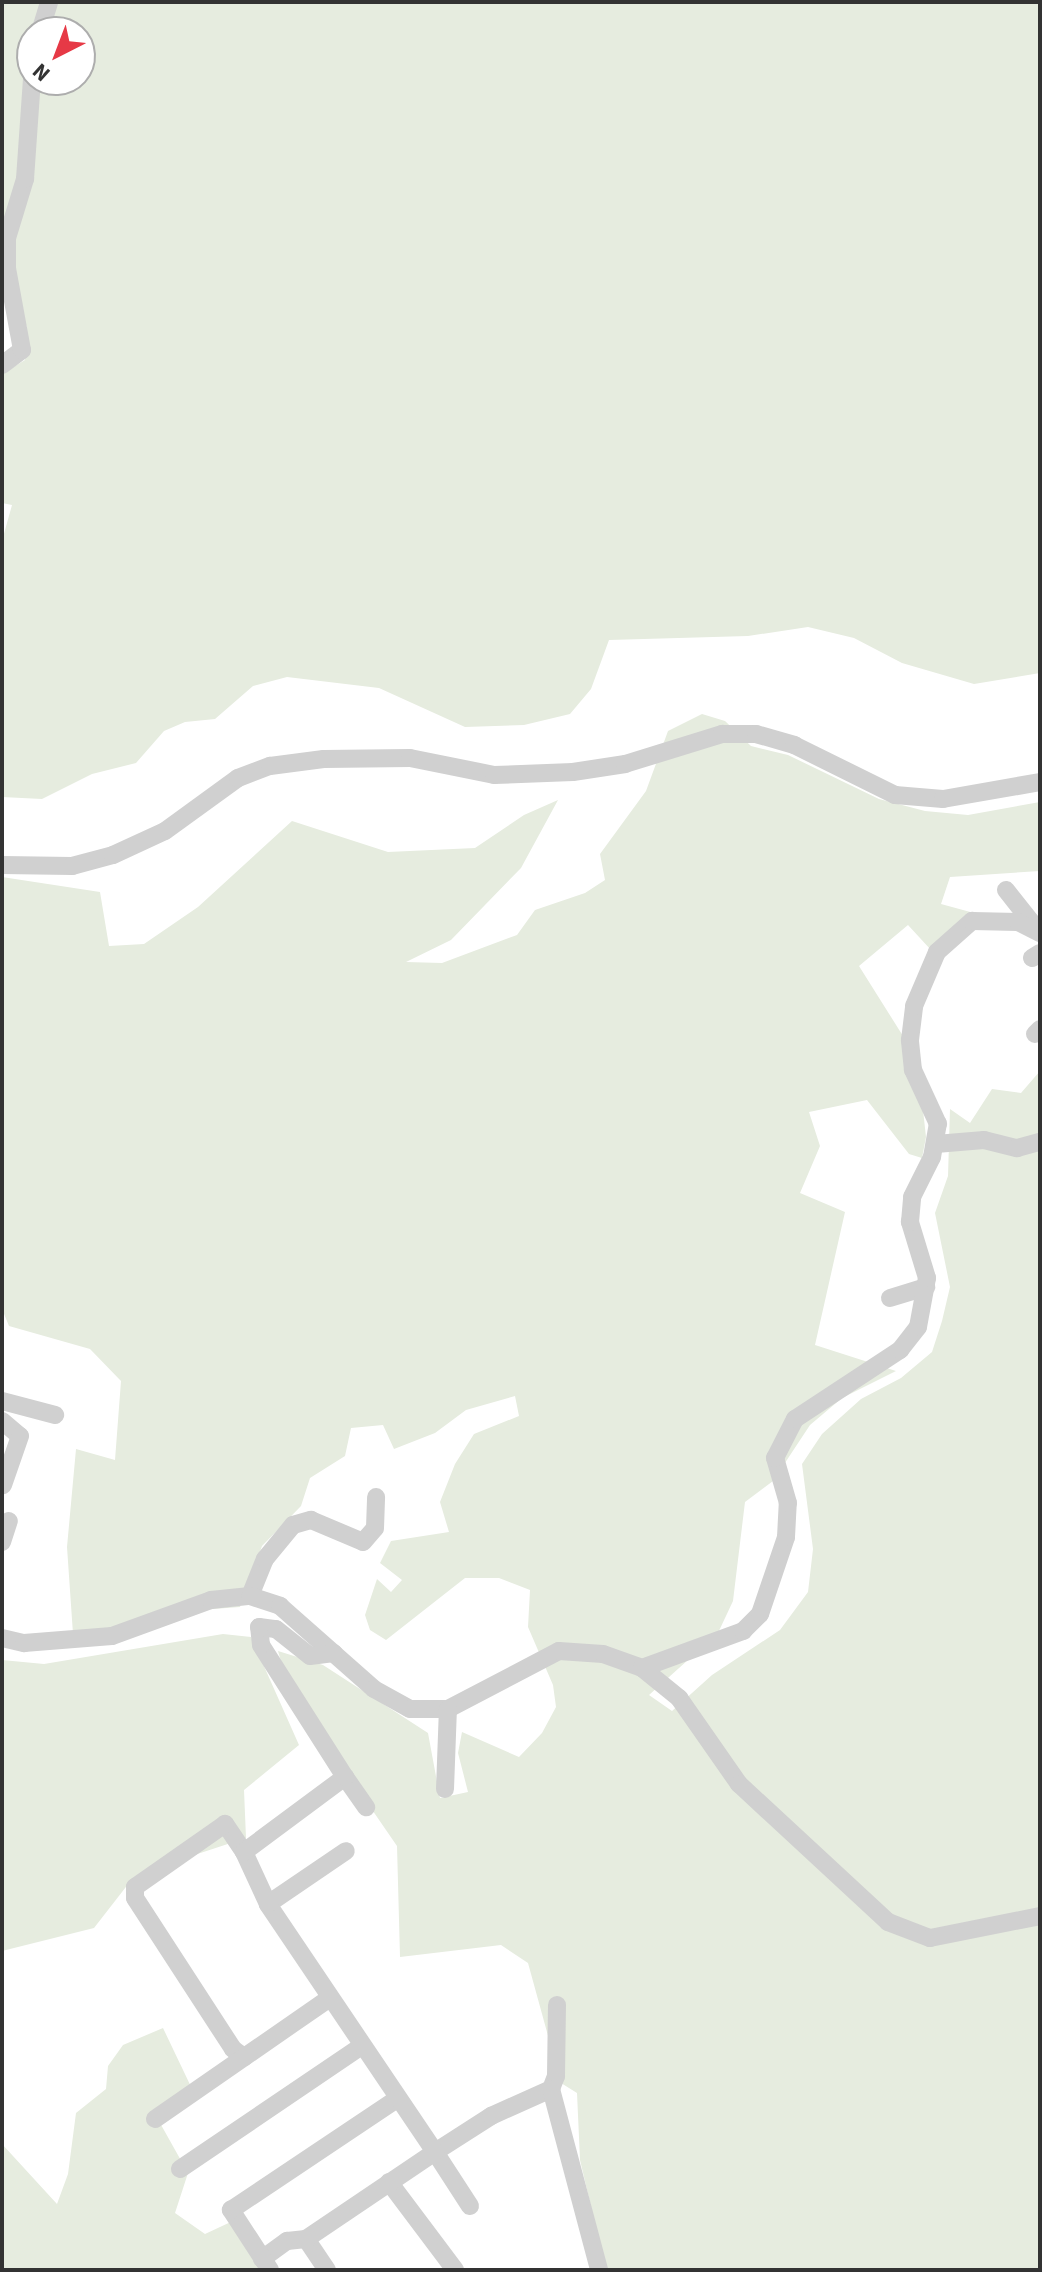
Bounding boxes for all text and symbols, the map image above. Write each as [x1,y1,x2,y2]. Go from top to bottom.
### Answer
north arrow [16,16,96,96]
text: N [25,56,57,89]

